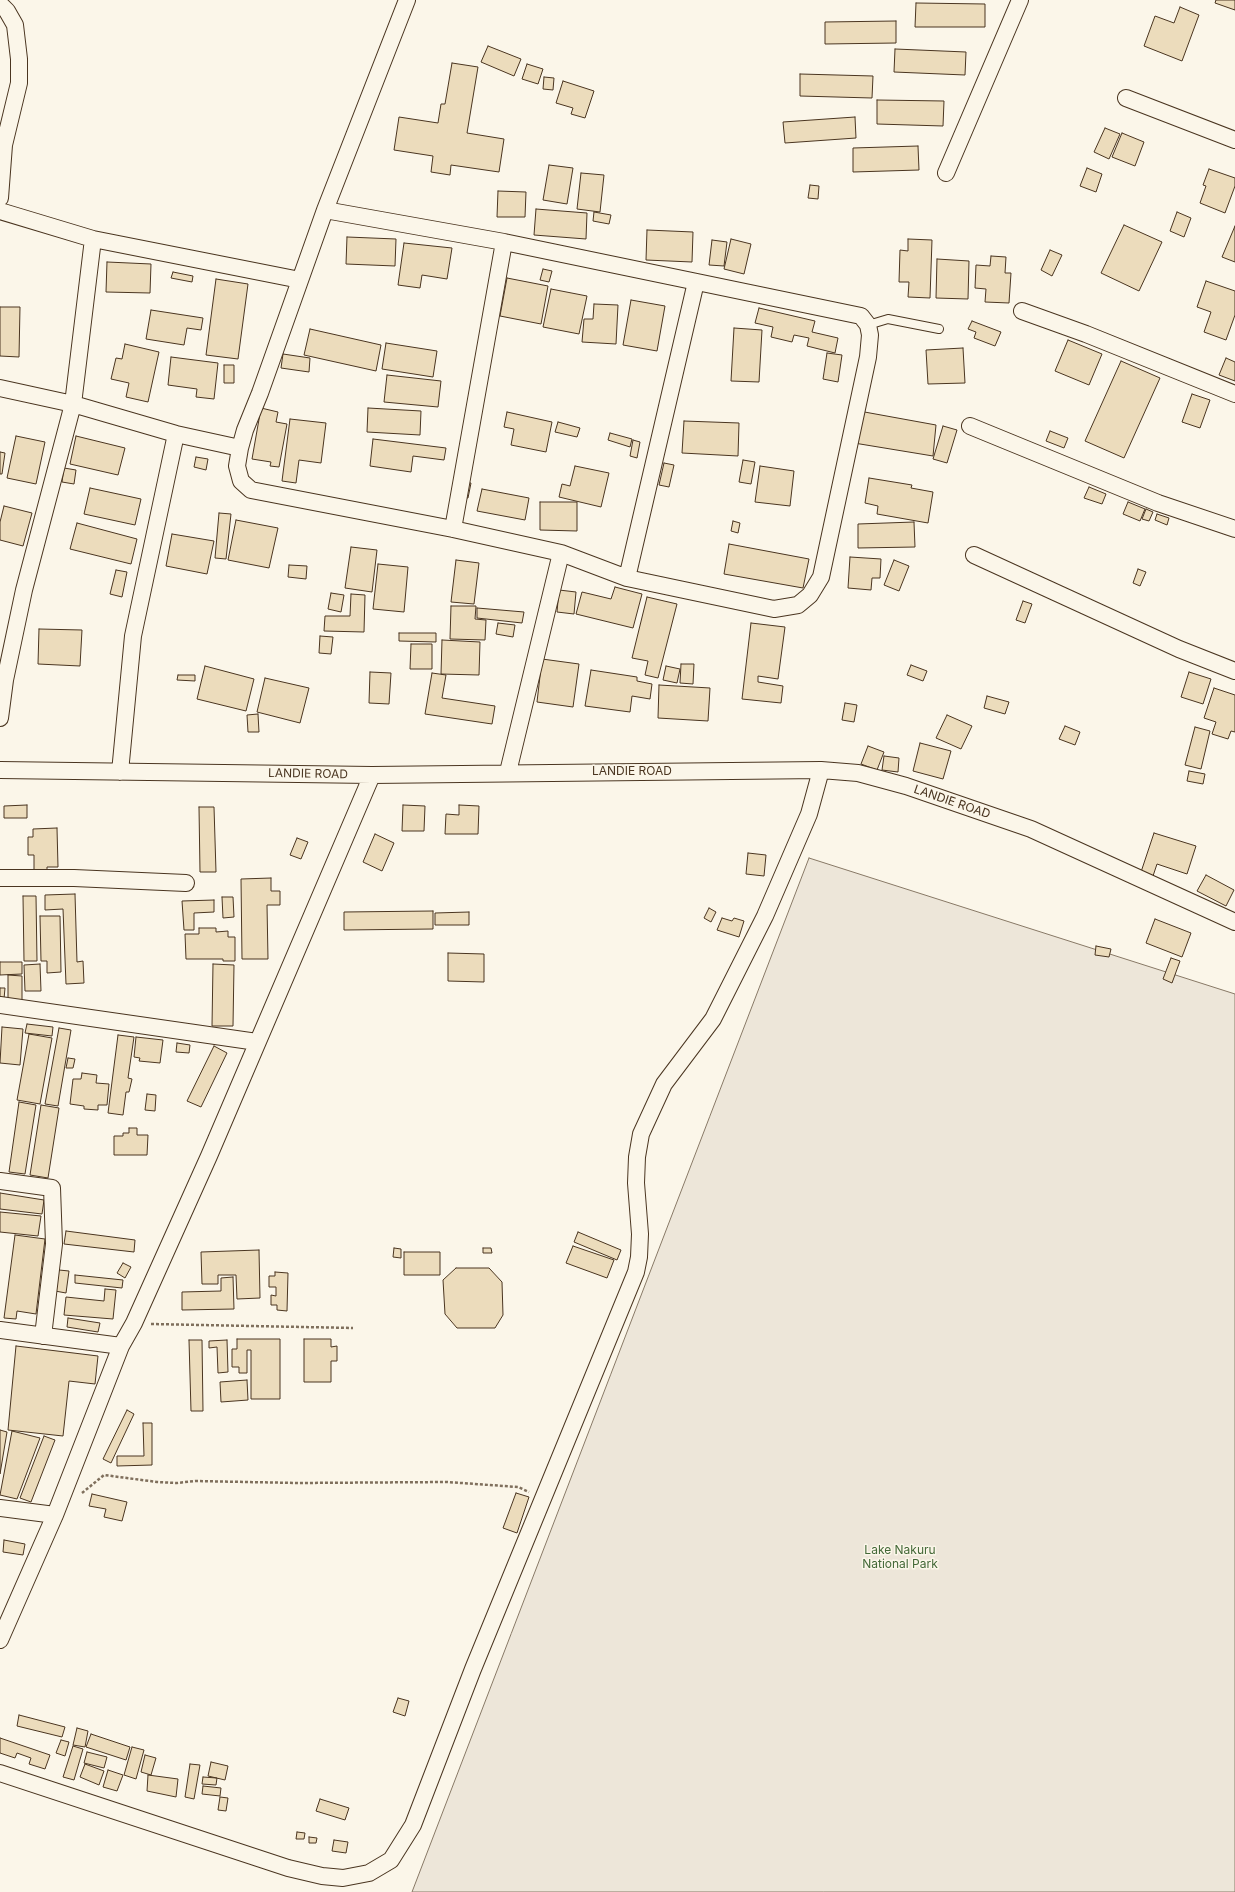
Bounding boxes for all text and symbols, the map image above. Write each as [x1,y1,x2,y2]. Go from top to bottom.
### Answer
street label: LANDIE ROAD [592,764,672,778]
street label: LANDIE ROAD [268,766,348,782]
street label: LANDIE ROAD [912,782,992,822]
park label: Lake Nakuru National Park [862,1543,938,1571]

